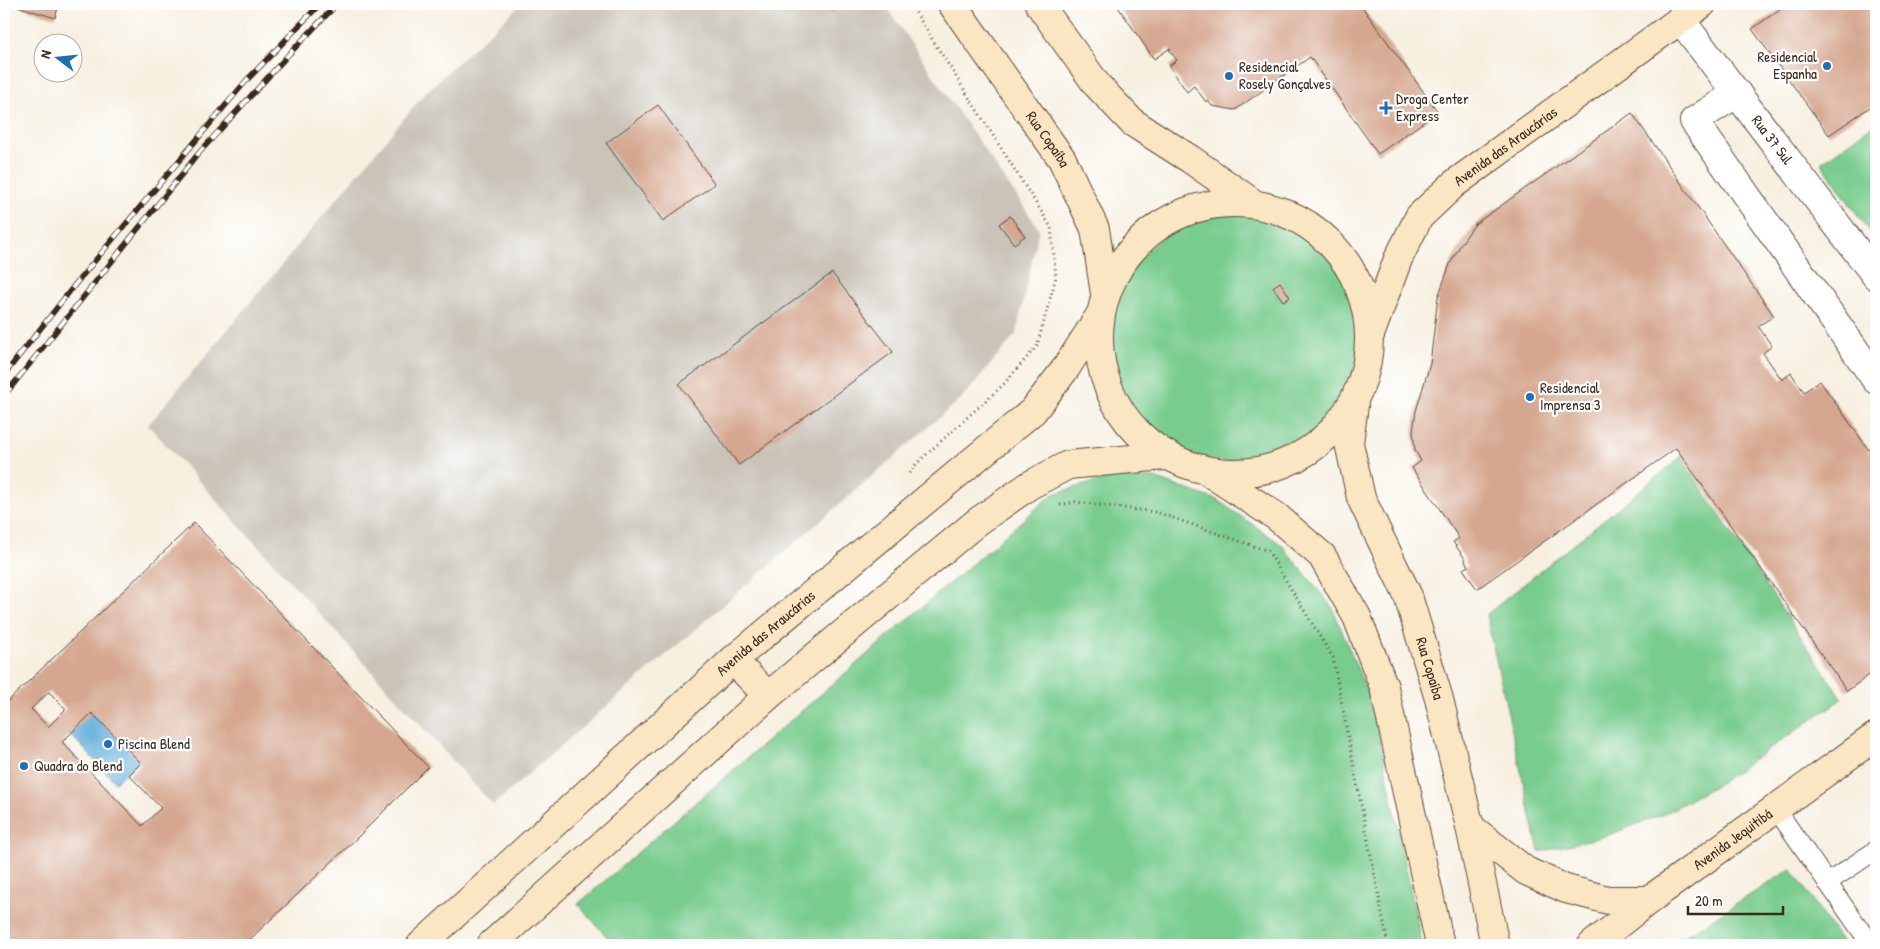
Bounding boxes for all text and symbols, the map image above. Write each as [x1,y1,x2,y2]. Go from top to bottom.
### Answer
north arrow [32,32,82,82]
place label: Residencial Espanha [1757,46,1817,84]
text: N [35,48,55,60]
place label: Residencial Rosely Gonçalves [1239,56,1331,94]
marker: Residencial Espanha [1821,60,1833,72]
marker: Residencial Rosely Gonçalves [1223,70,1235,82]
place label: Droga Center Express [1396,88,1469,126]
street label: Avenida das Araucárias [1449,101,1562,191]
marker: Droga Center Express [1380,102,1392,114]
street label: Rua Copaíba [1021,107,1075,171]
street label: Rua 37 Sul [1747,111,1798,168]
place label: Residencial Imprensa 3 [1540,377,1601,415]
marker: Residencial Imprensa 3 [1524,391,1536,403]
street label: Avenida das Araucárias [711,585,820,680]
street label: Rua Copaíba [1411,635,1450,702]
place label: Piscina Blend [118,733,190,754]
marker: Piscina Blend [102,738,114,750]
place label: Quadra do Blend [34,755,122,776]
marker: Quadra do Blend [18,760,30,772]
street label: Avenida Jequitibá [1689,803,1777,875]
scale bar [1688,884,1782,916]
text: 20 m [1695,890,1722,911]

